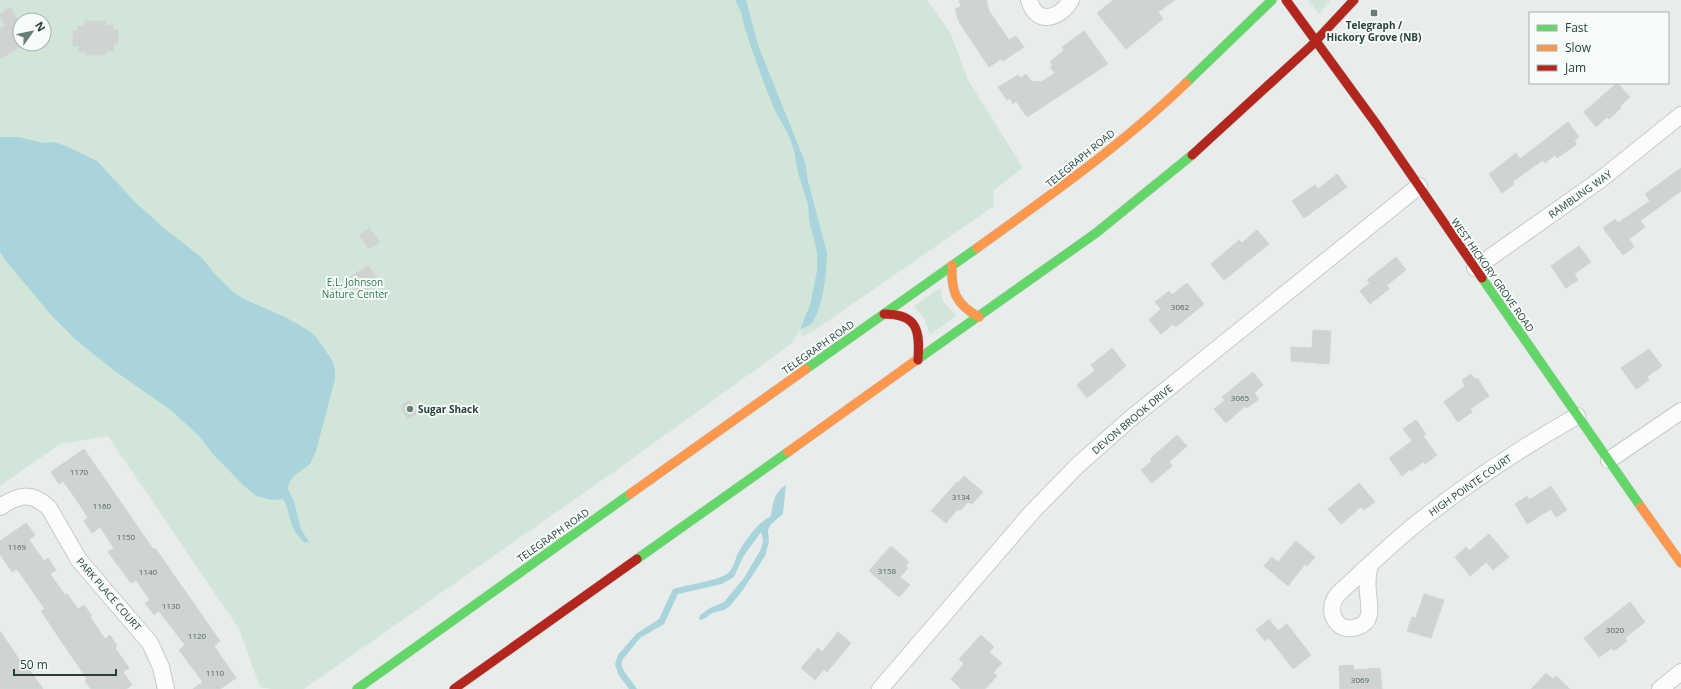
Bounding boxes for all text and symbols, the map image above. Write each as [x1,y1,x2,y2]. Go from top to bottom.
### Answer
marker: Telegraph / Hickory Grove (NB) [1369,8,1379,18]
north arrow [12,12,52,52]
legend [1529,12,1669,84]
text: N [32,18,50,34]
place label: Telegraph / Hickory Grove (NB) [1327,18,1421,44]
text: Fast [1565,19,1588,36]
text: Slow [1565,39,1592,56]
text: Jam [1564,59,1586,76]
street label: TELEGRAPH ROAD [1043,126,1117,190]
street label: RAMBLING WAY [1545,167,1615,221]
street label: WEST HICKORY GROVE ROAD [1448,215,1538,335]
park label: E.L. Johnson Nature Center [322,275,388,301]
house number: 3062 [1171,301,1190,312]
street label: TELEGRAPH ROAD [779,317,857,377]
street label: DEVON BROOK DRIVE [1089,381,1175,457]
house number: 3065 [1231,392,1250,403]
place label: Sugar Shack [418,402,479,416]
marker: Sugar Shack [405,404,415,414]
street label: HIGH POINTE COURT [1426,451,1515,519]
house number: 1170 [70,466,89,477]
house number: 3134 [952,491,971,502]
house number: 1160 [93,500,112,511]
street label: TELEGRAPH ROAD [514,505,592,565]
house number: 1150 [117,531,136,542]
house number: 1169 [8,541,27,552]
street label: PARK PLACE COURT [73,555,145,634]
house number: 3158 [878,565,897,576]
house number: 1140 [139,566,158,577]
house number: 1130 [162,600,181,611]
house number: 3020 [1606,624,1625,635]
house number: 1120 [188,630,207,641]
scale bar [14,651,116,677]
text: 50 m [20,656,48,673]
house number: 1110 [206,667,225,678]
house number: 3069 [1351,674,1370,685]

